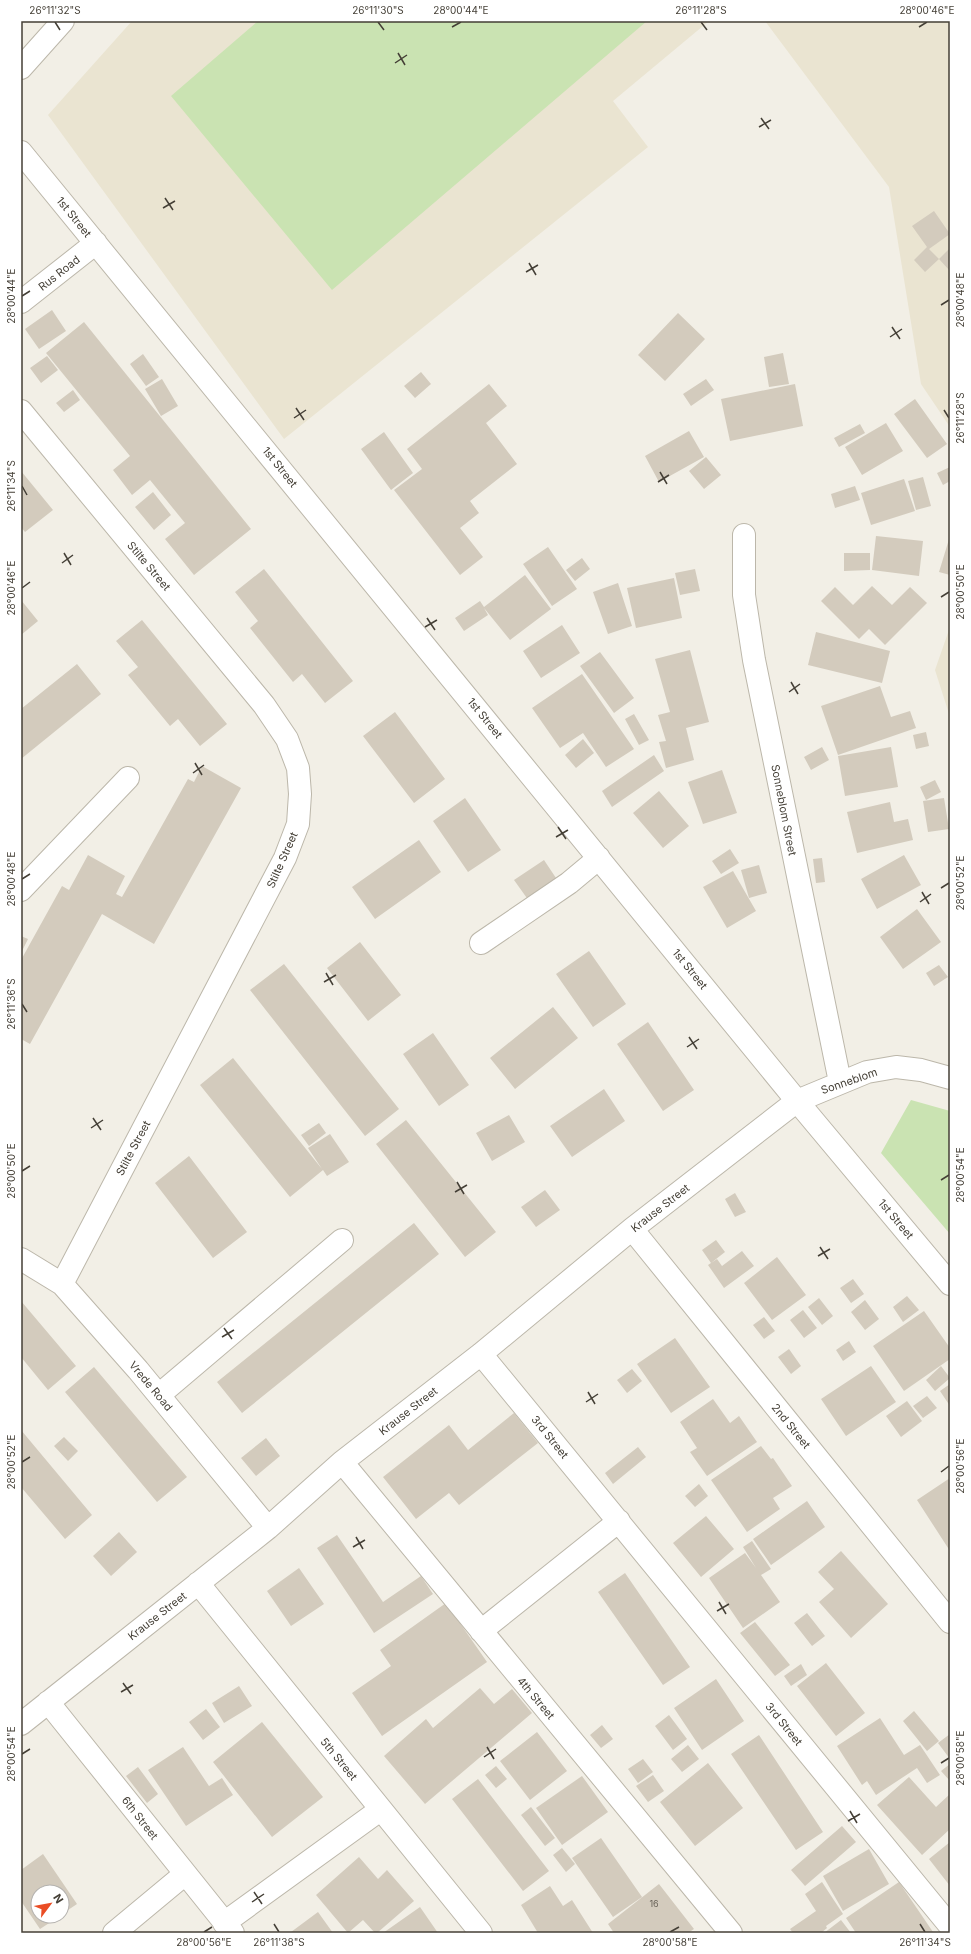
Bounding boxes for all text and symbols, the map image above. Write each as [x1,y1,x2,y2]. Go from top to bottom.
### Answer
text: 26°11'32"S [29,4,81,16]
text: 26°11'30"S [352,4,404,16]
text: 28°00'44"E [433,4,489,16]
text: 26°11'28"S [675,4,727,16]
text: 28°00'46"E [899,4,955,16]
street label: 1st Street [53,194,95,240]
street label: Rus Road [35,252,83,294]
text: 28°00'44"E [5,268,17,324]
text: 28°00'48"E [954,273,966,328]
text: 26°11'28"S [954,392,966,444]
street label: 1st Street [259,444,301,490]
text: 26°11'34"S [5,460,17,512]
street label: Stilte Street [124,538,174,594]
text: 28°00'46"E [5,560,17,616]
text: 28°00'50"E [954,564,966,620]
street label: 1st Street [464,695,506,741]
street label: Sonneblom Street [768,763,800,857]
street label: Stilte Street [263,829,301,890]
text: 28°00'48"E [5,852,17,907]
text: 28°00'52"E [954,855,966,911]
street label: 1st Street [669,946,711,992]
text: 26°11'36"S [5,978,17,1030]
street label: Sonneblom [819,1065,879,1097]
street label: Stilte Street [113,1118,153,1178]
text: 28°00'50"E [5,1143,17,1199]
text: 28°00'54"E [954,1147,966,1203]
street label: Krause Street [628,1181,692,1235]
street label: 1st Street [875,1196,917,1242]
street label: Vrede Road [126,1358,176,1414]
street label: Krause Street [376,1384,440,1438]
street label: 2nd Street [769,1401,814,1452]
street label: 3rd Street [528,1413,572,1462]
text: 28°00'52"E [5,1434,17,1490]
text: 28°00'56"E [954,1438,966,1494]
street label: Krause Street [125,1589,189,1643]
street label: 4th Street [514,1674,558,1722]
street label: 3rd Street [762,1700,806,1749]
text: 28°00'54"E [5,1726,17,1782]
text: 28°00'58"E [954,1730,966,1786]
street label: 5th Street [318,1735,361,1783]
street label: 6th Street [119,1794,161,1843]
north arrow [30,1884,70,1924]
text: N [50,1891,67,1906]
house number: 16 [649,1898,659,1909]
text: 28°00'56"E [176,1936,232,1948]
text: 26°11'38"S [253,1936,305,1948]
text: 28°00'58"E [642,1936,698,1948]
text: 26°11'34"S [899,1936,951,1948]

